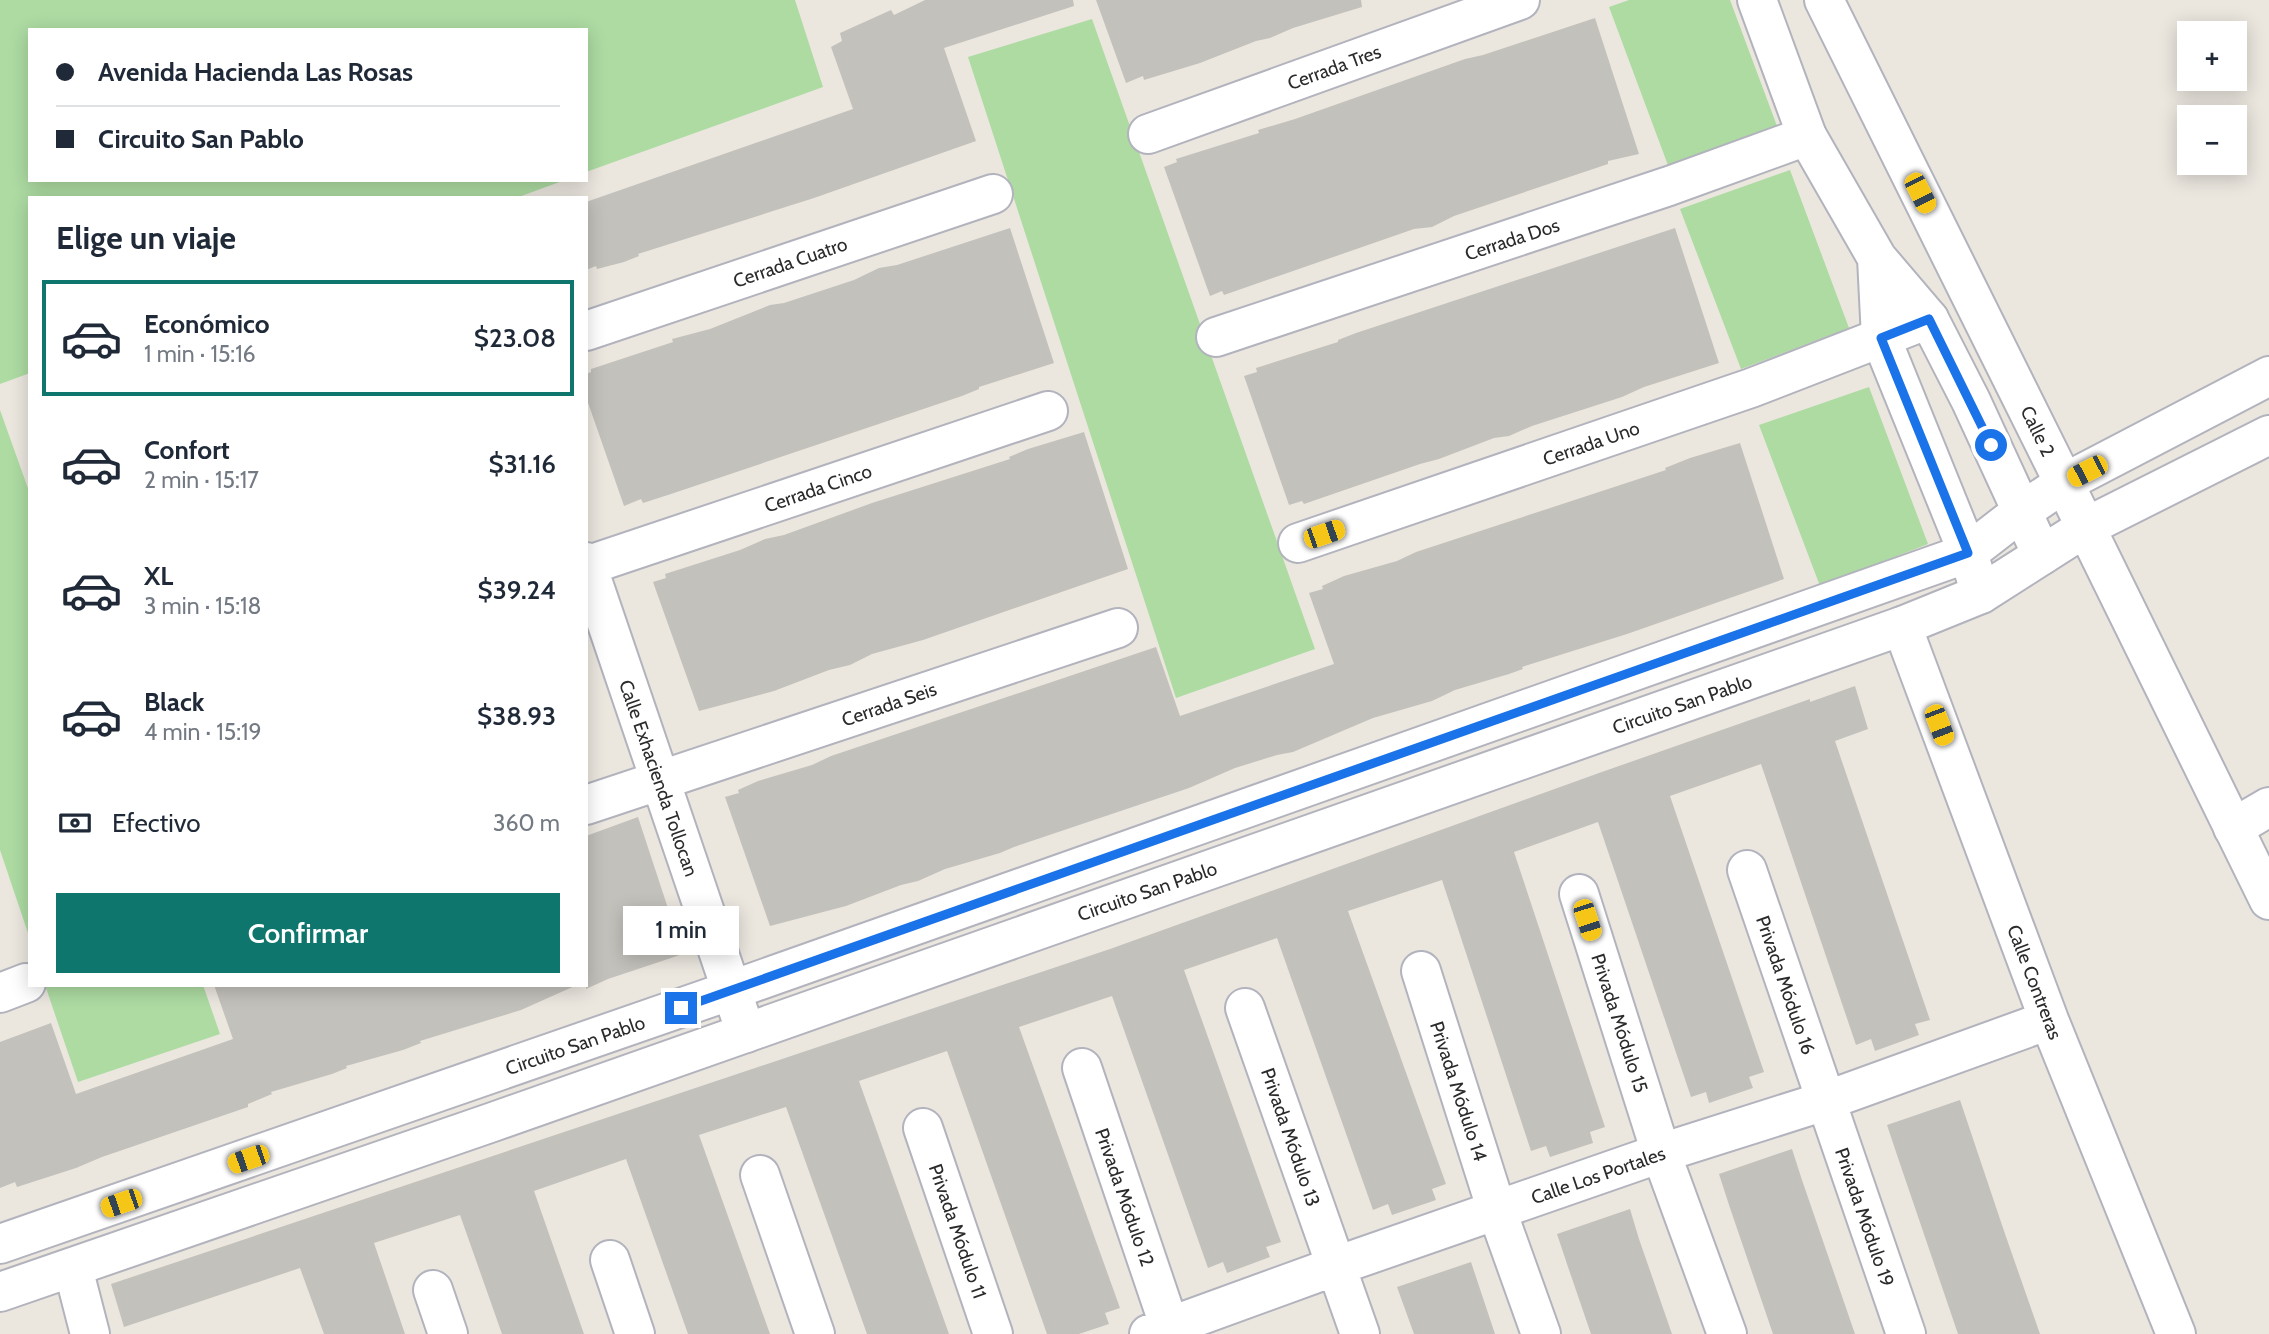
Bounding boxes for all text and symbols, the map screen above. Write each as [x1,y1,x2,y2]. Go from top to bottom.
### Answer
map controls [2177,21,2247,175]
button: + [2177,21,2247,91]
street label: Cerrada Tres [1284,40,1384,95]
text: Avenida Hacienda Las Rosas [98,56,413,88]
button: − [2177,105,2247,175]
text: Circuito San Pablo [98,123,304,155]
car [1902,170,1939,216]
street label: Cerrada Dos [1462,213,1562,266]
text: Elige un viaje [56,218,236,257]
street label: Cerrada Cuatro [730,232,850,293]
icon: car [60,307,123,370]
text: Económico [144,308,270,340]
text: $23.08 [474,322,556,354]
text: 1 min · 15:16 [144,340,256,368]
street label: Calle 2 [2015,402,2060,460]
street label: Cerrada Uno [1540,416,1642,471]
route start [1975,429,2007,461]
icon: car [60,433,123,496]
text: Confort [144,434,230,466]
text: $31.16 [489,448,556,480]
car [2064,452,2111,490]
street label: Cerrada Cinco [761,459,875,518]
text: 2 min · 15:17 [144,466,259,494]
car [1301,517,1348,551]
icon: car [60,559,123,622]
text: XL [144,560,173,592]
text: $39.24 [478,574,556,606]
text: 3 min · 15:18 [144,592,262,620]
street label: Circuito San Pablo [1609,670,1755,739]
street label: Calle Exhacienda Tollocan [614,677,703,879]
street label: Cerrada Seis [839,677,940,731]
icon: car [60,685,123,748]
text: Black [144,686,204,718]
text: $38.93 [477,700,556,732]
car [1922,702,1957,748]
text: 4 min · 15:19 [144,718,261,746]
icon: cash [56,804,94,842]
text: Efectivo [112,807,201,839]
text: 360 m [493,809,560,837]
street label: Circuito San Pablo [1074,857,1220,926]
button: Confirmar [56,893,560,973]
car [1571,897,1604,943]
callout: 1 min [623,906,739,956]
street label: Privada Módulo 16 [1751,913,1820,1058]
text: 1 min [655,916,707,944]
street label: Calle Contreras [2002,922,2067,1043]
street label: Privada Módulo 15 [1586,951,1653,1096]
route end [665,992,697,1024]
street label: Circuito San Pablo [502,1011,648,1080]
street label: Privada Módulo 14 [1425,1018,1492,1164]
street label: Privada Módulo 13 [1256,1065,1325,1209]
street label: Privada Módulo 12 [1090,1125,1159,1269]
car [225,1142,272,1176]
street label: Calle Los Portales [1528,1142,1668,1209]
street label: Privada Módulo 19 [1830,1145,1899,1290]
street label: Privada Módulo 11 [924,1161,991,1301]
car [98,1186,145,1220]

